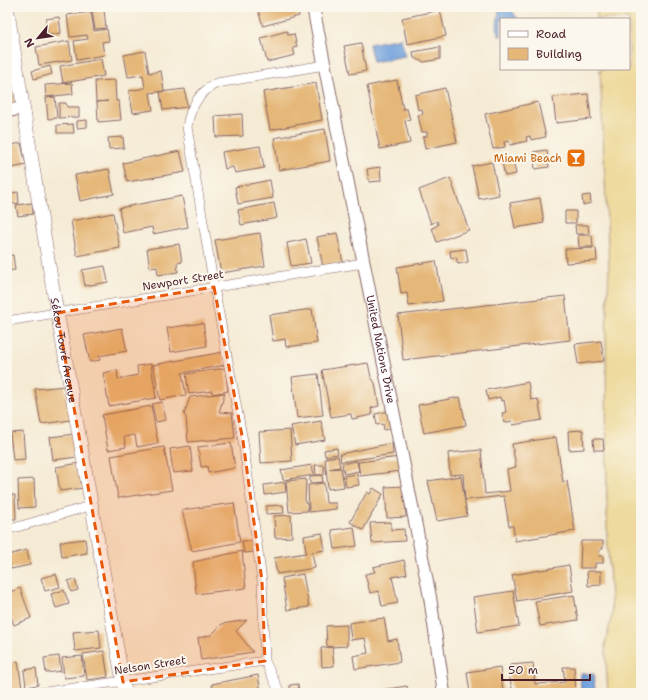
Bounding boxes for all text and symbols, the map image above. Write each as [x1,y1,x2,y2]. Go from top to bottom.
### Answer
north arrow [18,18,58,58]
legend [500,18,630,70]
text: Road [536,26,567,42]
text: N [21,35,38,50]
text: Building [536,46,582,62]
bar icon: Miami Beach [565,147,587,169]
place label: Miami Beach [494,151,562,166]
street label: Newport Street [141,267,225,294]
street label: United Nations Drive [362,294,398,405]
street label: Sékou Touré Avenue [47,297,80,404]
street label: Nelson Street [113,652,187,679]
scale bar [502,656,590,682]
text: 50 m [508,662,538,678]

